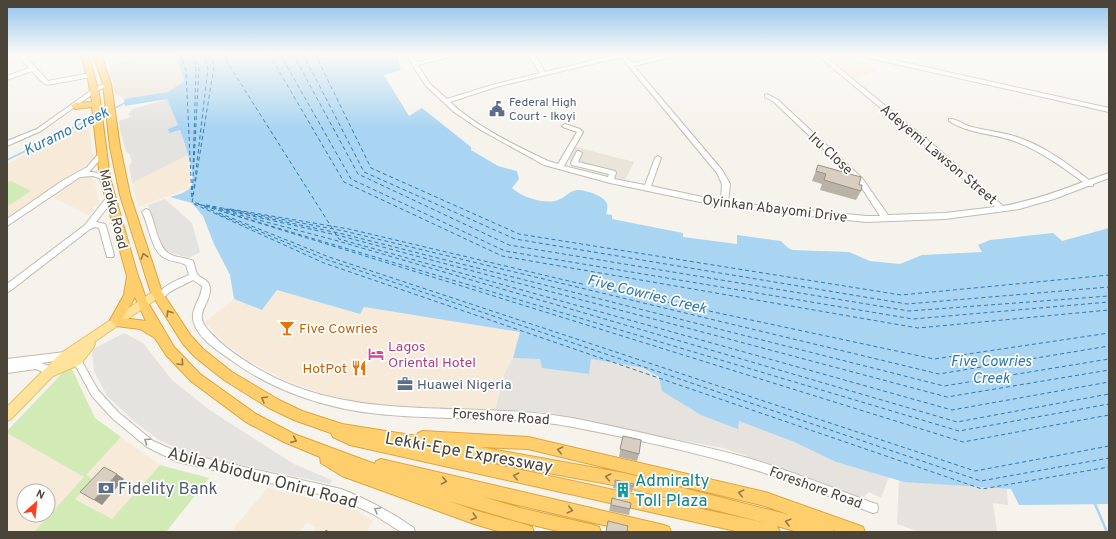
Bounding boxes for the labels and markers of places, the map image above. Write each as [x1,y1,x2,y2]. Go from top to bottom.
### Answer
place label: Federal High Court - Ikoyi [509,95,576,125]
public building icon: Federal High Court - Ikoyi [488,100,506,118]
bar icon: Five Cowries [278,319,296,337]
place label: Five Cowries [299,321,378,338]
place label: Lagos Oriental Hotel [388,339,476,372]
hotel icon: Lagos Oriental Hotel [367,345,385,363]
restaurant icon: HotPot [350,359,368,377]
place label: HotPot [302,361,347,378]
office icon: Huawei Nigeria [396,375,414,393]
place label: Huawei Nigeria [417,377,512,394]
place label: Admiralty Toll Plaza [635,471,709,513]
bank icon: Fidelity Bank [97,479,115,497]
place label: Fidelity Bank [118,479,218,501]
building icon: Admiralty Toll Plaza [614,481,632,499]

